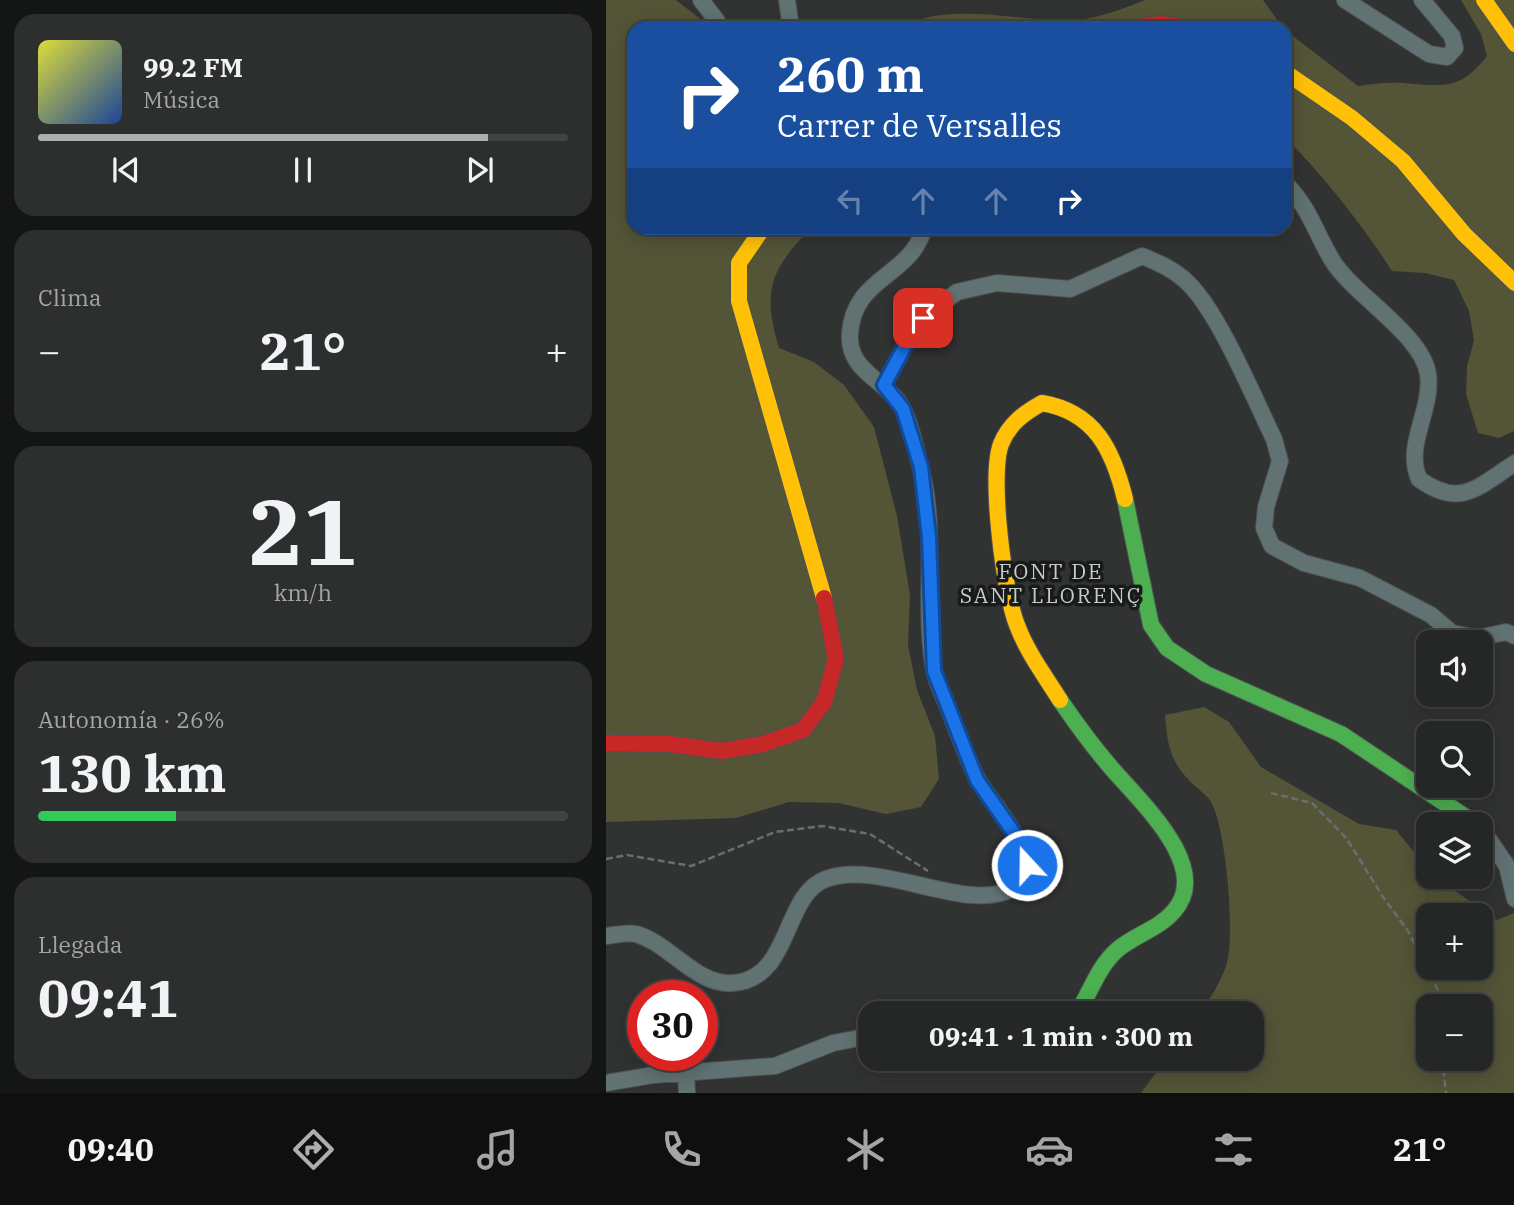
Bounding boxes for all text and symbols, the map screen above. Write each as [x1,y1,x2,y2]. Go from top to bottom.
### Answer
text: 260 m [777,42,924,105]
icon: right [662,49,753,140]
text: 99.2 FM [143,50,243,84]
text: Música [143,84,220,114]
text: Carrer de Versalles [777,104,1062,146]
icon: previous [107,151,145,189]
icon: pause [284,151,322,189]
icon: next [461,151,499,189]
icon: left [831,182,869,220]
icon: ahead [904,182,942,220]
icon: ahead [977,182,1015,220]
icon: right [1050,182,1088,220]
text: Clima [38,282,102,312]
pin [893,288,953,348]
icon: arrive [904,299,942,337]
text: 21° [260,317,346,384]
text: − [38,326,61,375]
text: + [545,326,568,375]
text: 21 [248,472,358,590]
district label: FONT DE SANT LLORENÇ [960,557,1142,609]
text: km/h [274,577,332,607]
map controls [1416,630,1493,1071]
button: sound [1416,630,1493,707]
text: Autonomía · 26% [38,704,225,734]
button: search [1416,721,1493,798]
text: 130 km [38,739,227,806]
button: layers [1416,812,1493,889]
position arrow [990,828,1064,902]
button: + [1416,903,1493,980]
text: Llegada [38,929,122,959]
text: 09:41 [38,964,179,1031]
speed limit sign: 30 [627,980,718,1071]
button: − [1416,994,1493,1071]
text: 09:41 · 1 min · 300 m [929,1019,1193,1053]
icon: directions [289,1125,338,1174]
icon: music [473,1125,522,1174]
icon: phone [657,1125,706,1174]
icon: climate [841,1125,890,1174]
icon: car [1025,1125,1074,1174]
icon: filters [1209,1125,1258,1174]
text: 09:40 [68,1128,154,1170]
text: 21° [1393,1128,1446,1170]

